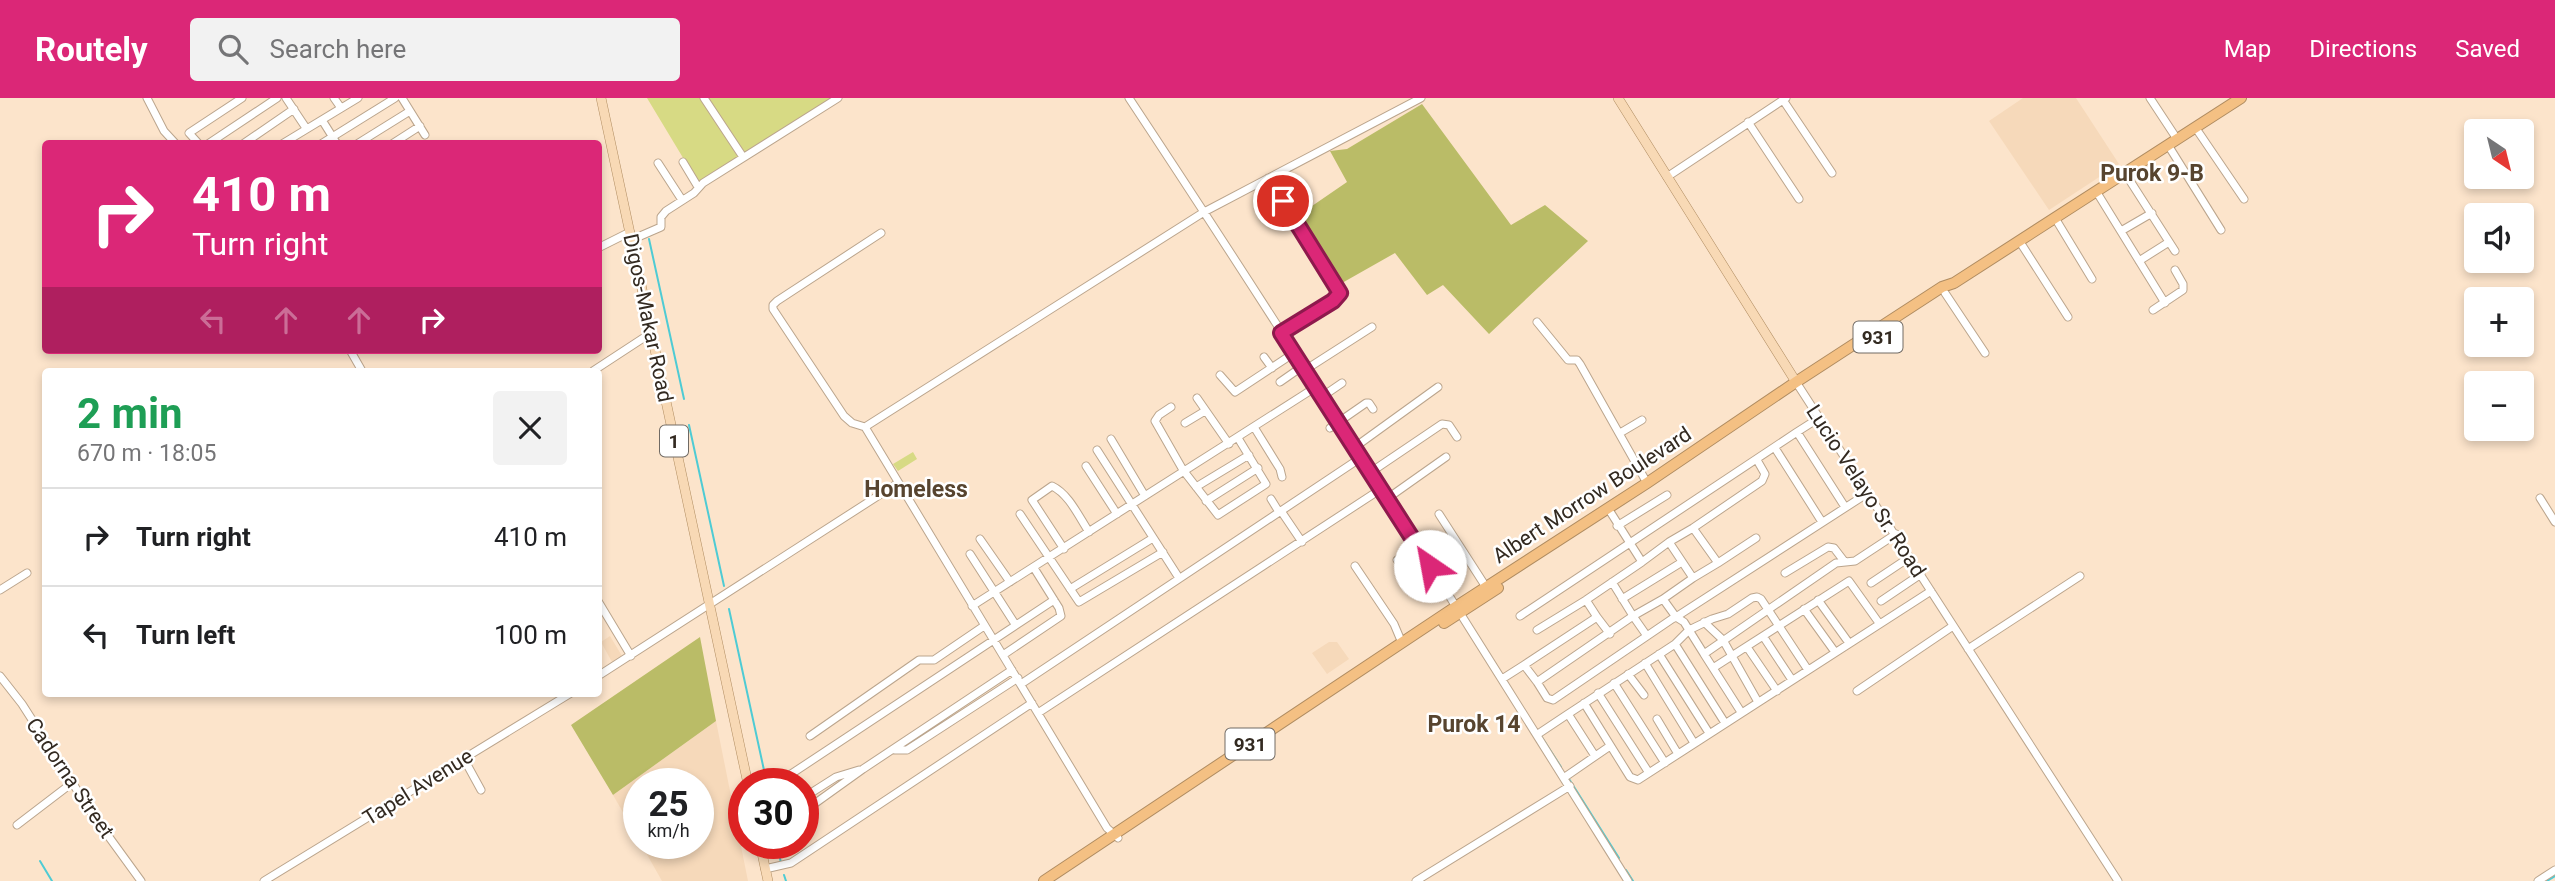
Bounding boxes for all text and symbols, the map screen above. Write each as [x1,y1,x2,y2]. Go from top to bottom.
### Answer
search box [190,18,680,81]
text: Routely [35,30,148,69]
icon: search [214,30,252,68]
text: Search here [270,34,406,64]
text: Map [2224,35,2271,63]
text: Directions [2309,35,2417,63]
text: Saved [2455,35,2520,63]
north arrow [2464,119,2534,189]
map controls [2464,119,2534,441]
district label: Purok 9-B [2100,160,2204,187]
text: 410 m [192,166,331,223]
icon: right [77,168,168,259]
pin [1253,171,1313,231]
icon: arrive [1264,182,1302,220]
button: sound [2464,203,2534,273]
text: Turn right [192,225,328,263]
street label: Digos-Makar Road [618,232,678,404]
button: + [2464,287,2534,357]
icon: left [194,301,232,339]
icon: ahead [267,301,305,339]
icon: ahead [340,301,378,339]
icon: right [413,301,451,339]
road number: 931 [1854,322,1902,353]
button: − [2464,371,2534,441]
text: 2 min [77,389,183,438]
button: close [493,391,567,465]
street label: Lucio Velayo Sr. Road [1801,400,1931,582]
street label: Albert Morrow Boulevard [1488,422,1696,568]
road number: 1 [660,426,688,456]
text: 670 m · 18:05 [77,440,216,467]
district label: Homeless [864,476,968,503]
icon: right [77,518,115,556]
text: Turn right [136,522,251,552]
text: 410 m [494,522,567,552]
position arrow [1393,529,1467,603]
icon: left [77,616,115,654]
text: Turn left [136,620,235,650]
text: 100 m [494,620,567,650]
district label: Purok 14 [1427,711,1521,738]
street label: Cadorna Street [21,713,119,843]
road number: 931 [1226,729,1274,760]
street label: Tapel Avenue [359,744,477,830]
speed limit sign: 30 [728,768,819,859]
text: 25 [648,784,689,825]
text: km/h [647,820,690,841]

